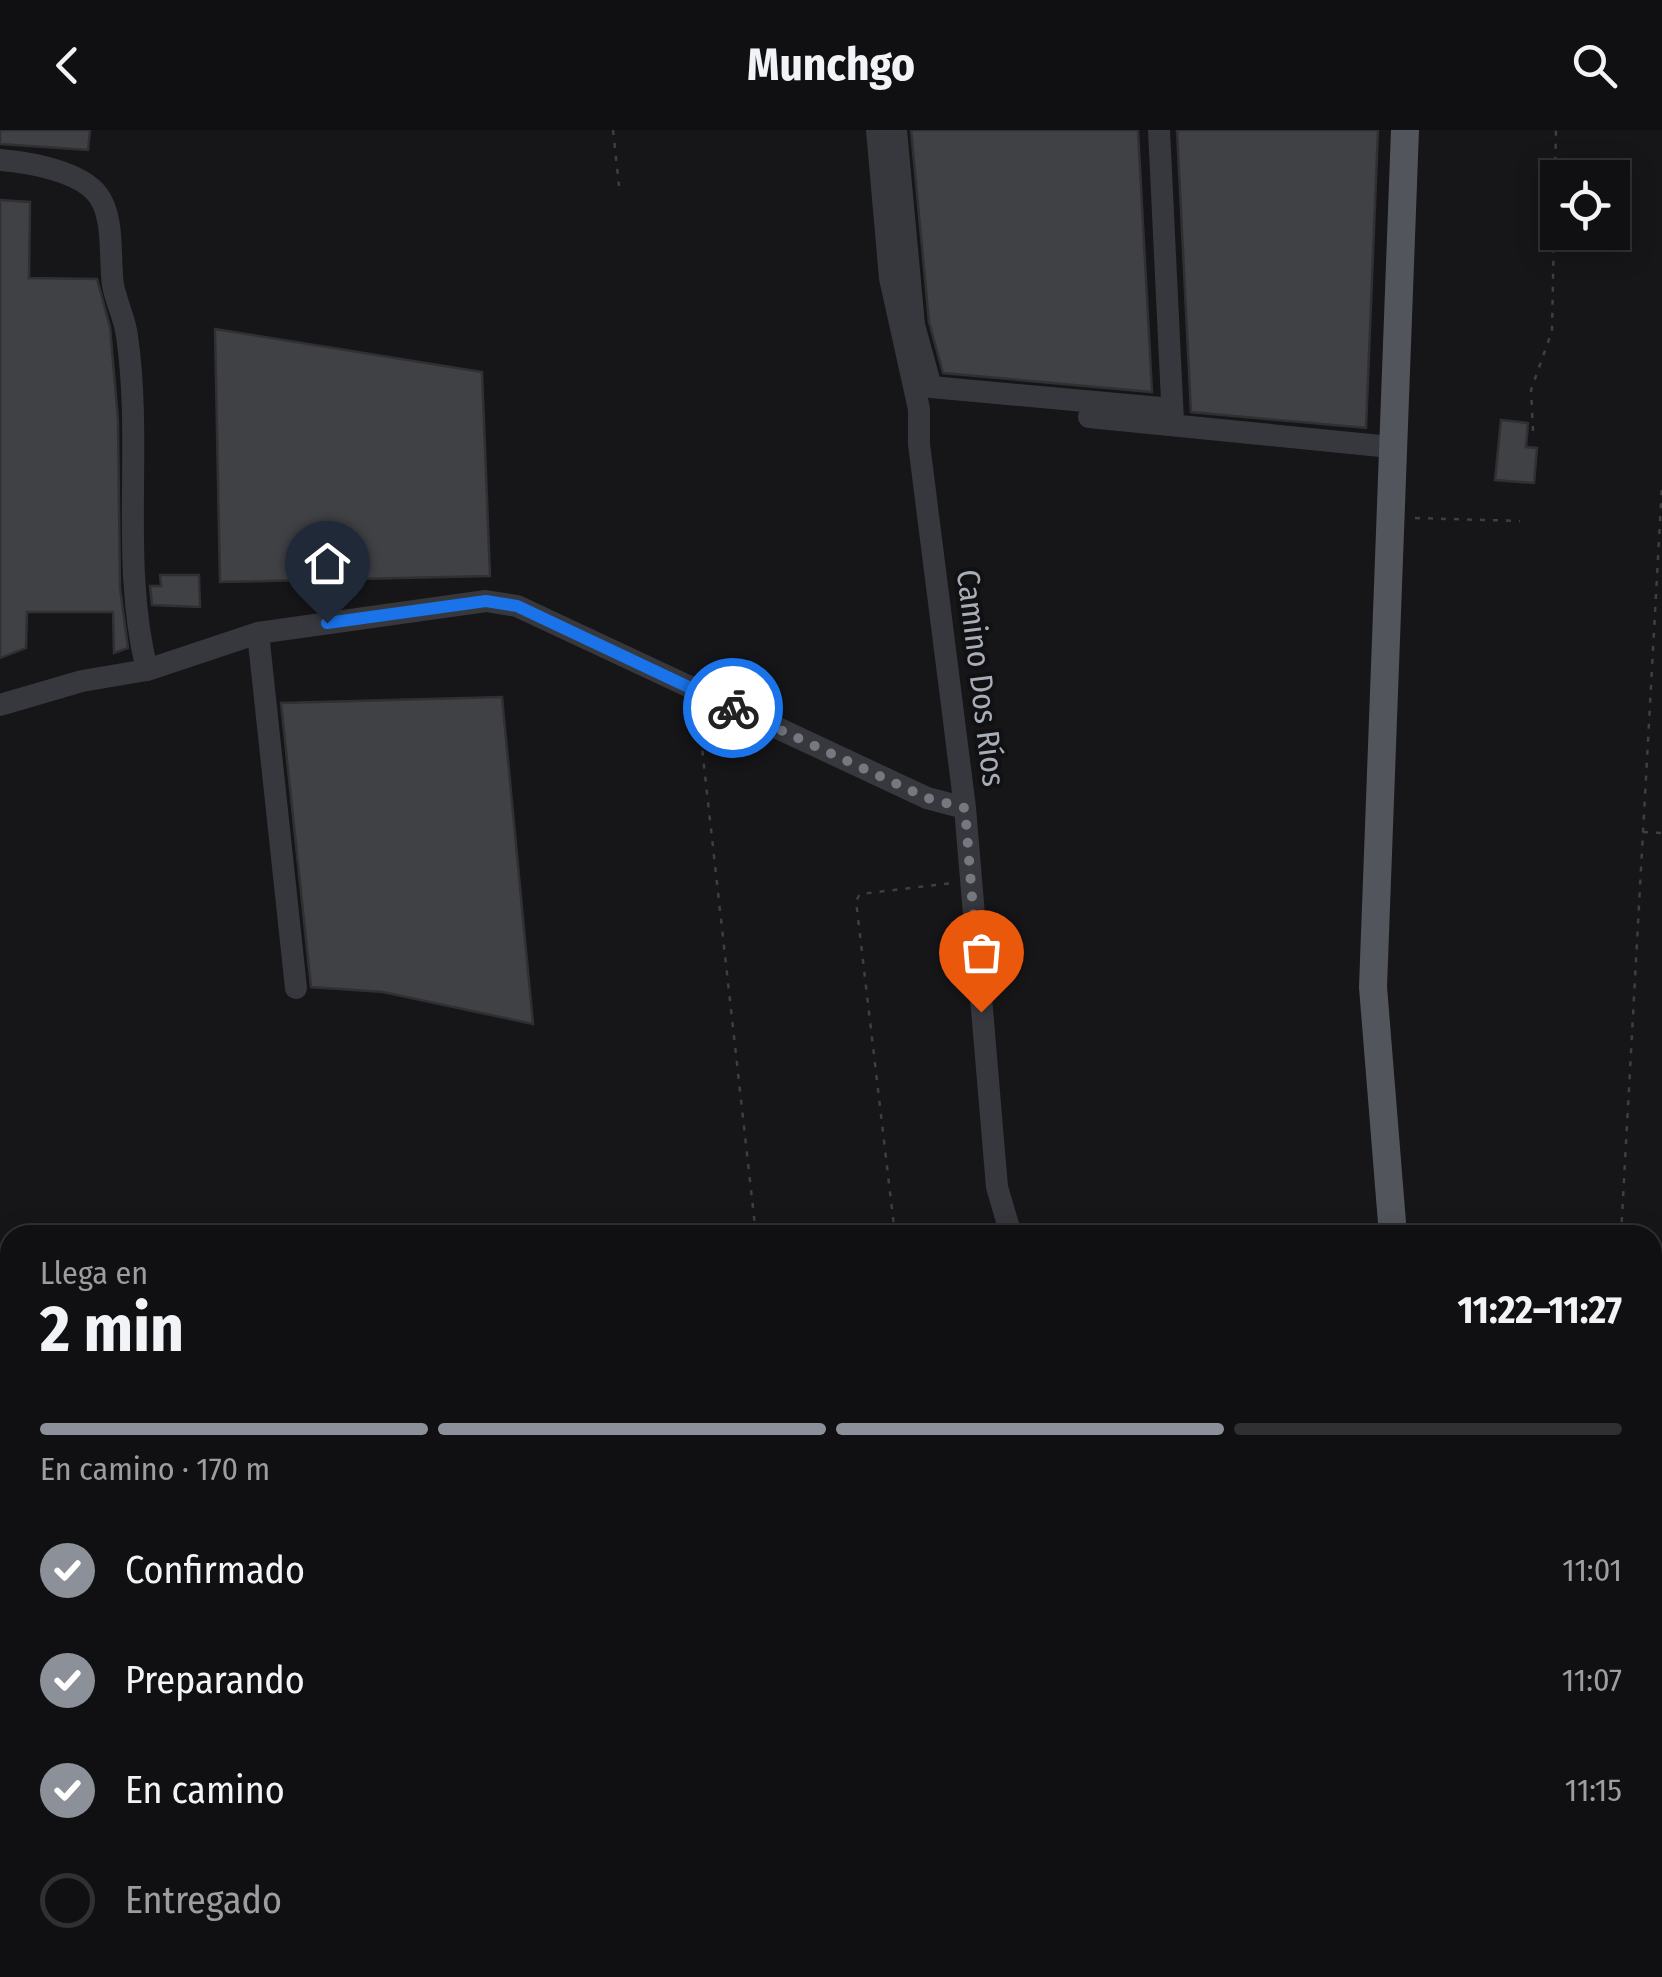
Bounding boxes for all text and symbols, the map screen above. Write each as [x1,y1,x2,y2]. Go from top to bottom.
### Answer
icon: back [40,38,95,93]
text: Munchgo [747,38,915,92]
icon: search [1567,38,1622,93]
map controls [1540,160,1630,250]
button: locate [1540,160,1630,250]
pin [285,521,370,624]
icon: home [300,536,355,591]
street label: Camino Dos Ríos [949,567,1013,789]
courier [683,658,783,758]
icon: bike [706,681,761,736]
pin [939,910,1024,1013]
icon: bag [954,925,1009,980]
text: Llega en [40,1254,148,1292]
text: 11:22–11:27 [1457,1287,1622,1333]
text: 2 min [40,1290,184,1368]
text: En camino · 170 m [40,1450,270,1488]
icon: check [40,1543,95,1598]
text: Confirmado [125,1547,305,1593]
text: 11:01 [1562,1551,1622,1589]
icon: check [40,1653,95,1708]
text: Preparando [125,1657,305,1703]
text: 11:07 [1562,1661,1622,1699]
icon: check [40,1763,95,1818]
text: En camino [125,1767,285,1813]
text: 11:15 [1565,1771,1622,1809]
text: Entregado [125,1877,282,1923]

